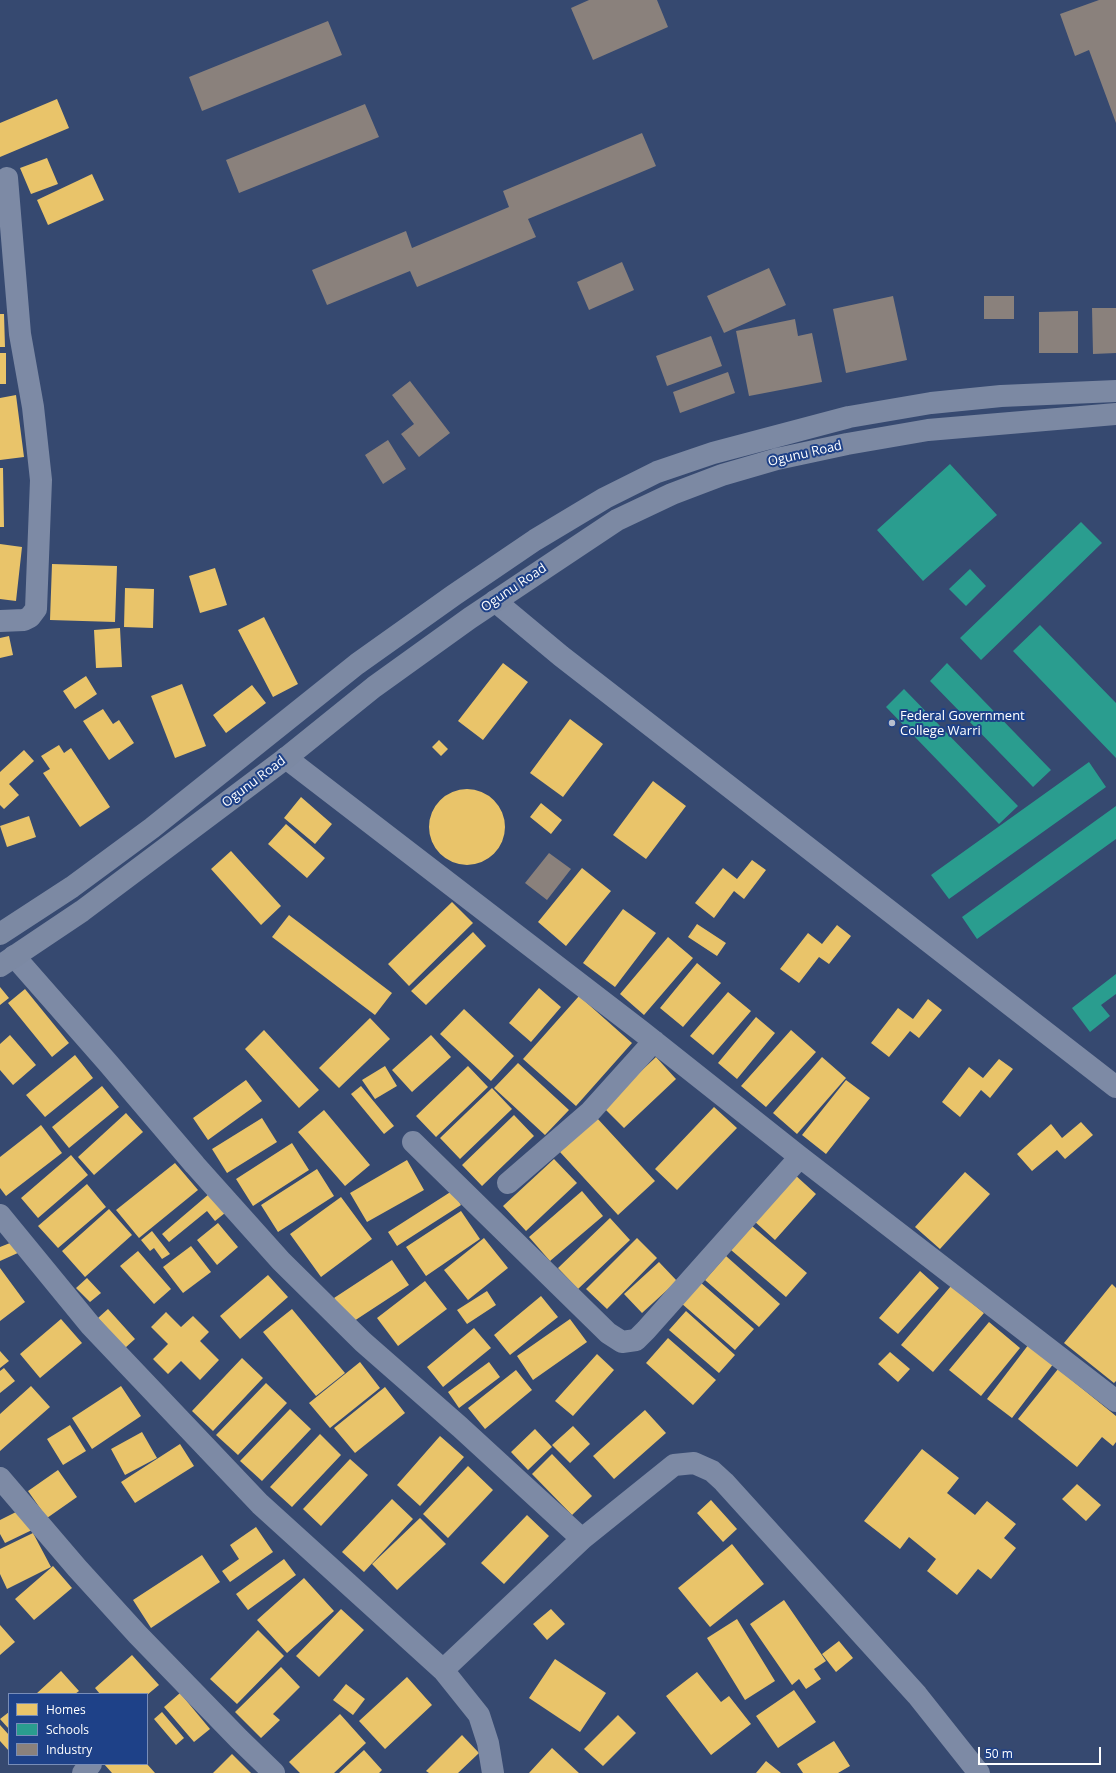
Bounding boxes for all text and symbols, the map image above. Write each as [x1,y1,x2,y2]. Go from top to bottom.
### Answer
street label: Ogunu Road [766,438,844,470]
street label: Ogunu Road [478,560,550,616]
place label: Federal Government College Warri [900,708,1025,739]
marker: Federal Government College Warri [887,718,897,728]
street label: Ogunu Road [219,753,289,811]
legend [8,1693,148,1765]
text: Homes [46,1701,86,1718]
text: Schools [46,1721,89,1738]
scale bar [980,1739,1103,1765]
text: Industry [46,1741,92,1758]
text: 50 m [985,1745,1013,1762]

